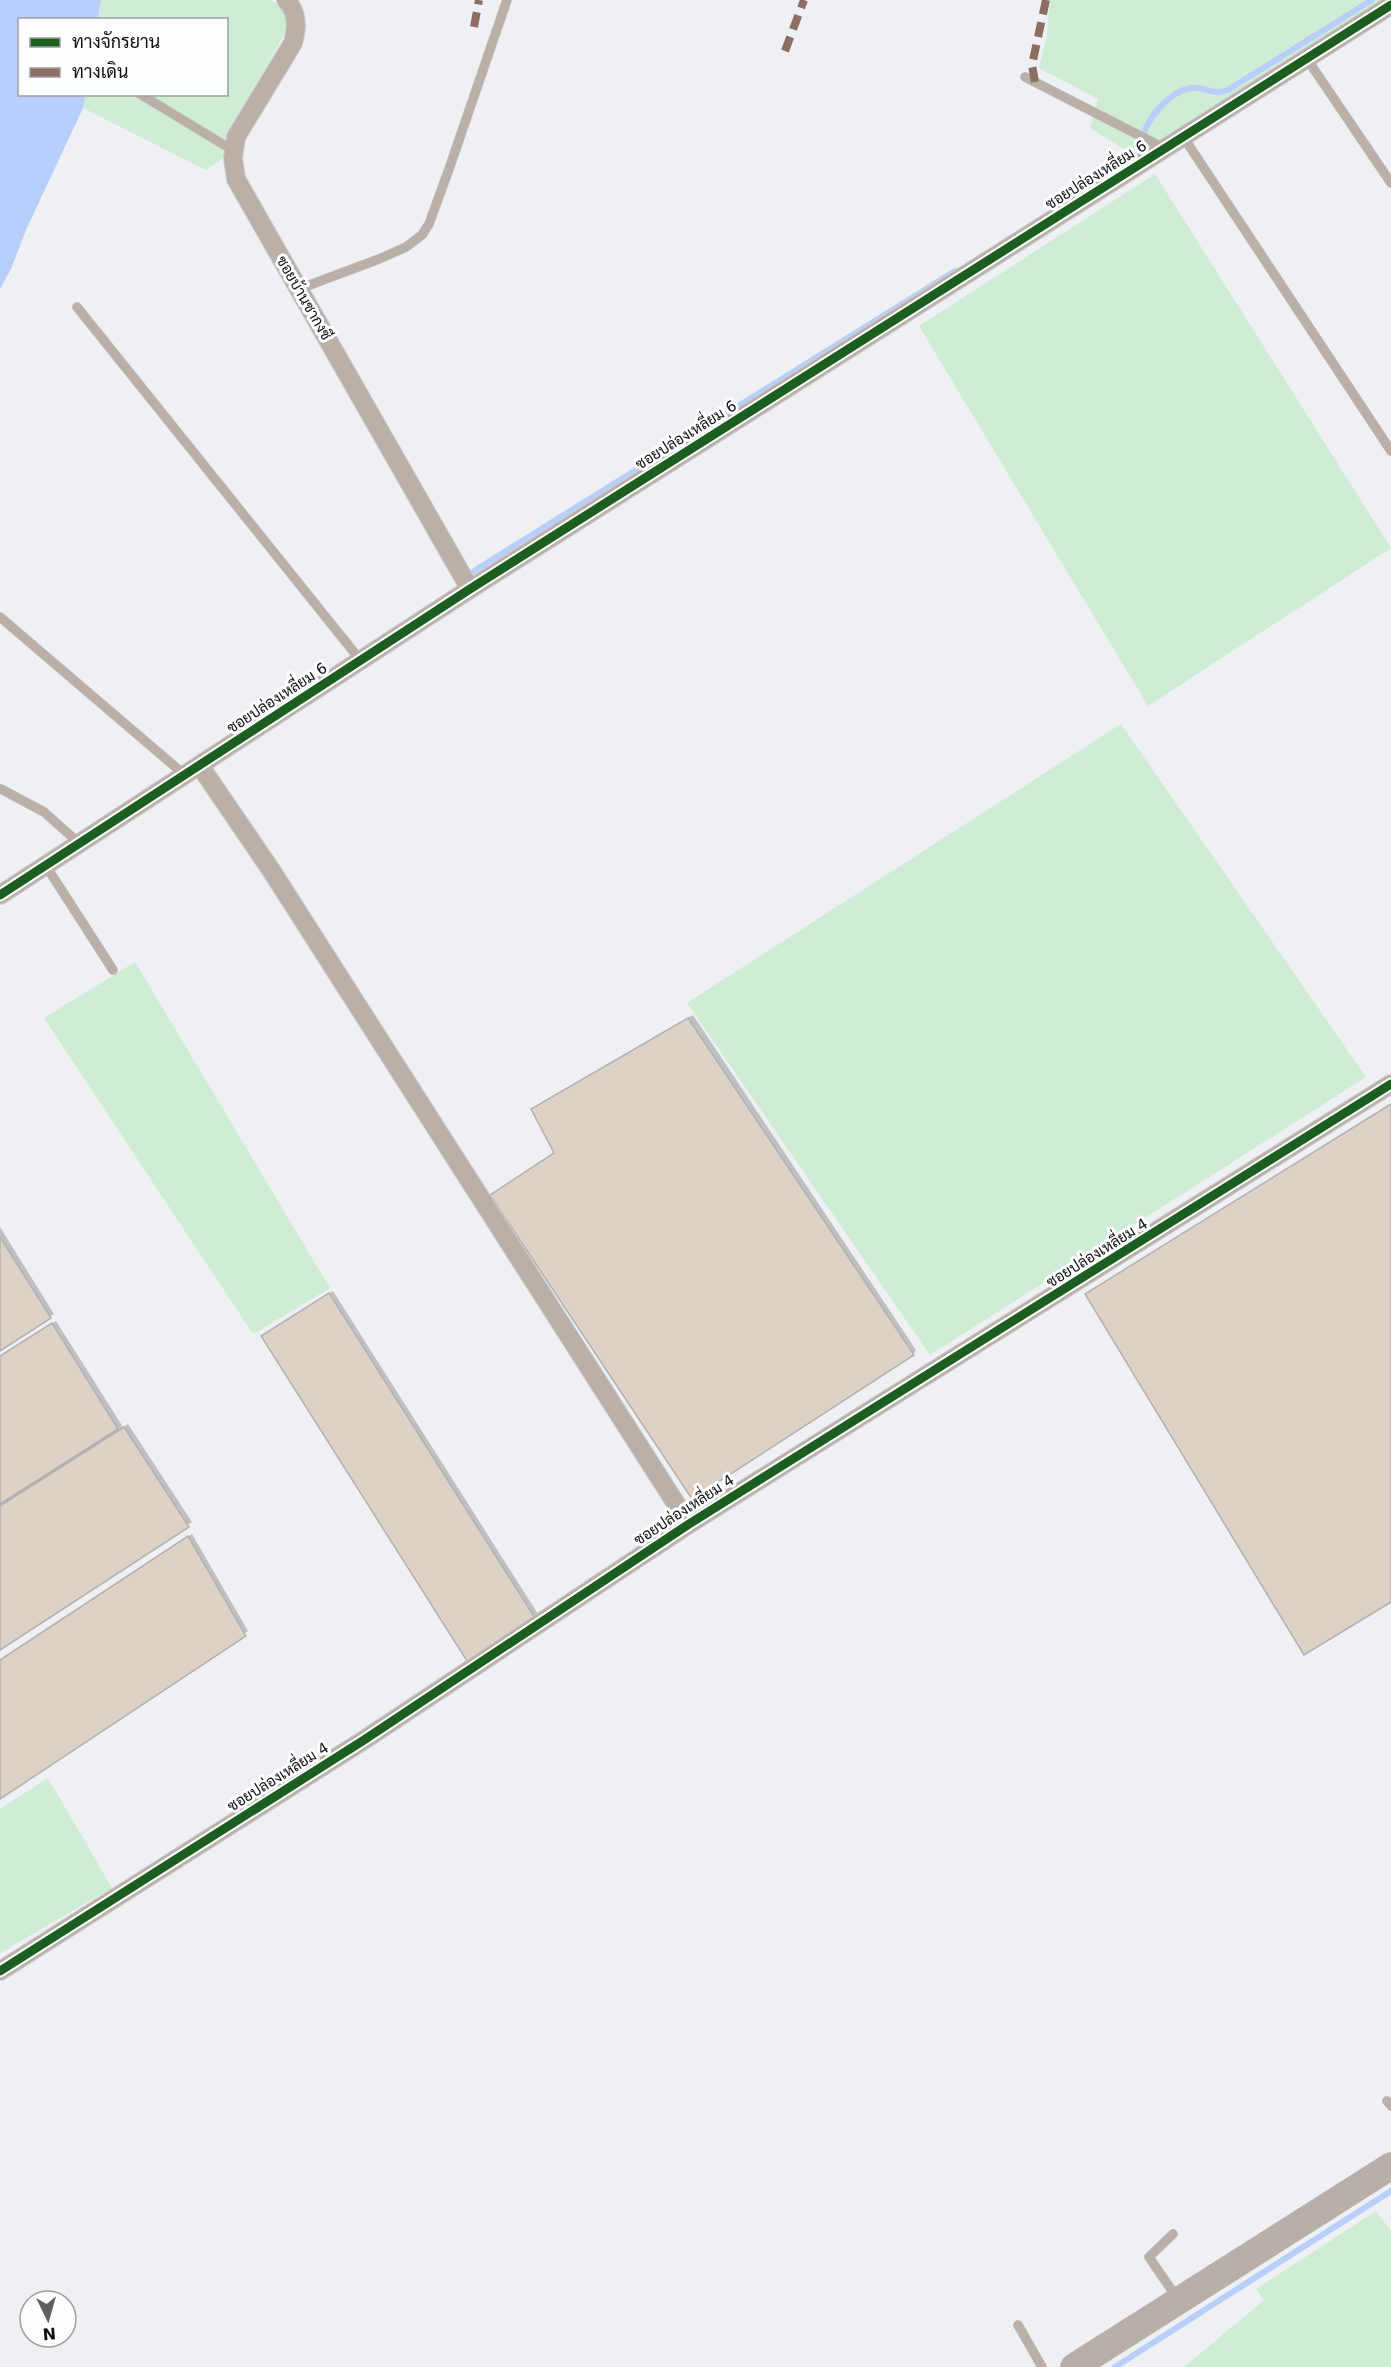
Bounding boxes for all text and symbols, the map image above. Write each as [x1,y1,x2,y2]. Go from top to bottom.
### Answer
legend [18,18,228,96]
text: ทางจักรยาน [72,31,160,52]
text: ทางเดิน [72,61,128,82]
street label: ซอยปล่องเหลี่ยม 6 [1039,132,1150,213]
street label: ซอยบ้านซากงซี [273,252,336,343]
street label: ซอยปล่องเหลี่ยม 6 [629,392,740,473]
street label: ซอยปล่องเหลี่ยม 6 [220,654,330,737]
street label: ซอยปล่องเหลี่ยม 4 [1040,1210,1151,1291]
street label: ซอยปล่องเหลี่ยม 4 [627,1466,737,1549]
street label: ซอยปล่องเหลี่ยม 4 [221,1734,332,1815]
north arrow [18,2289,78,2349]
text: N [42,2323,57,2343]

